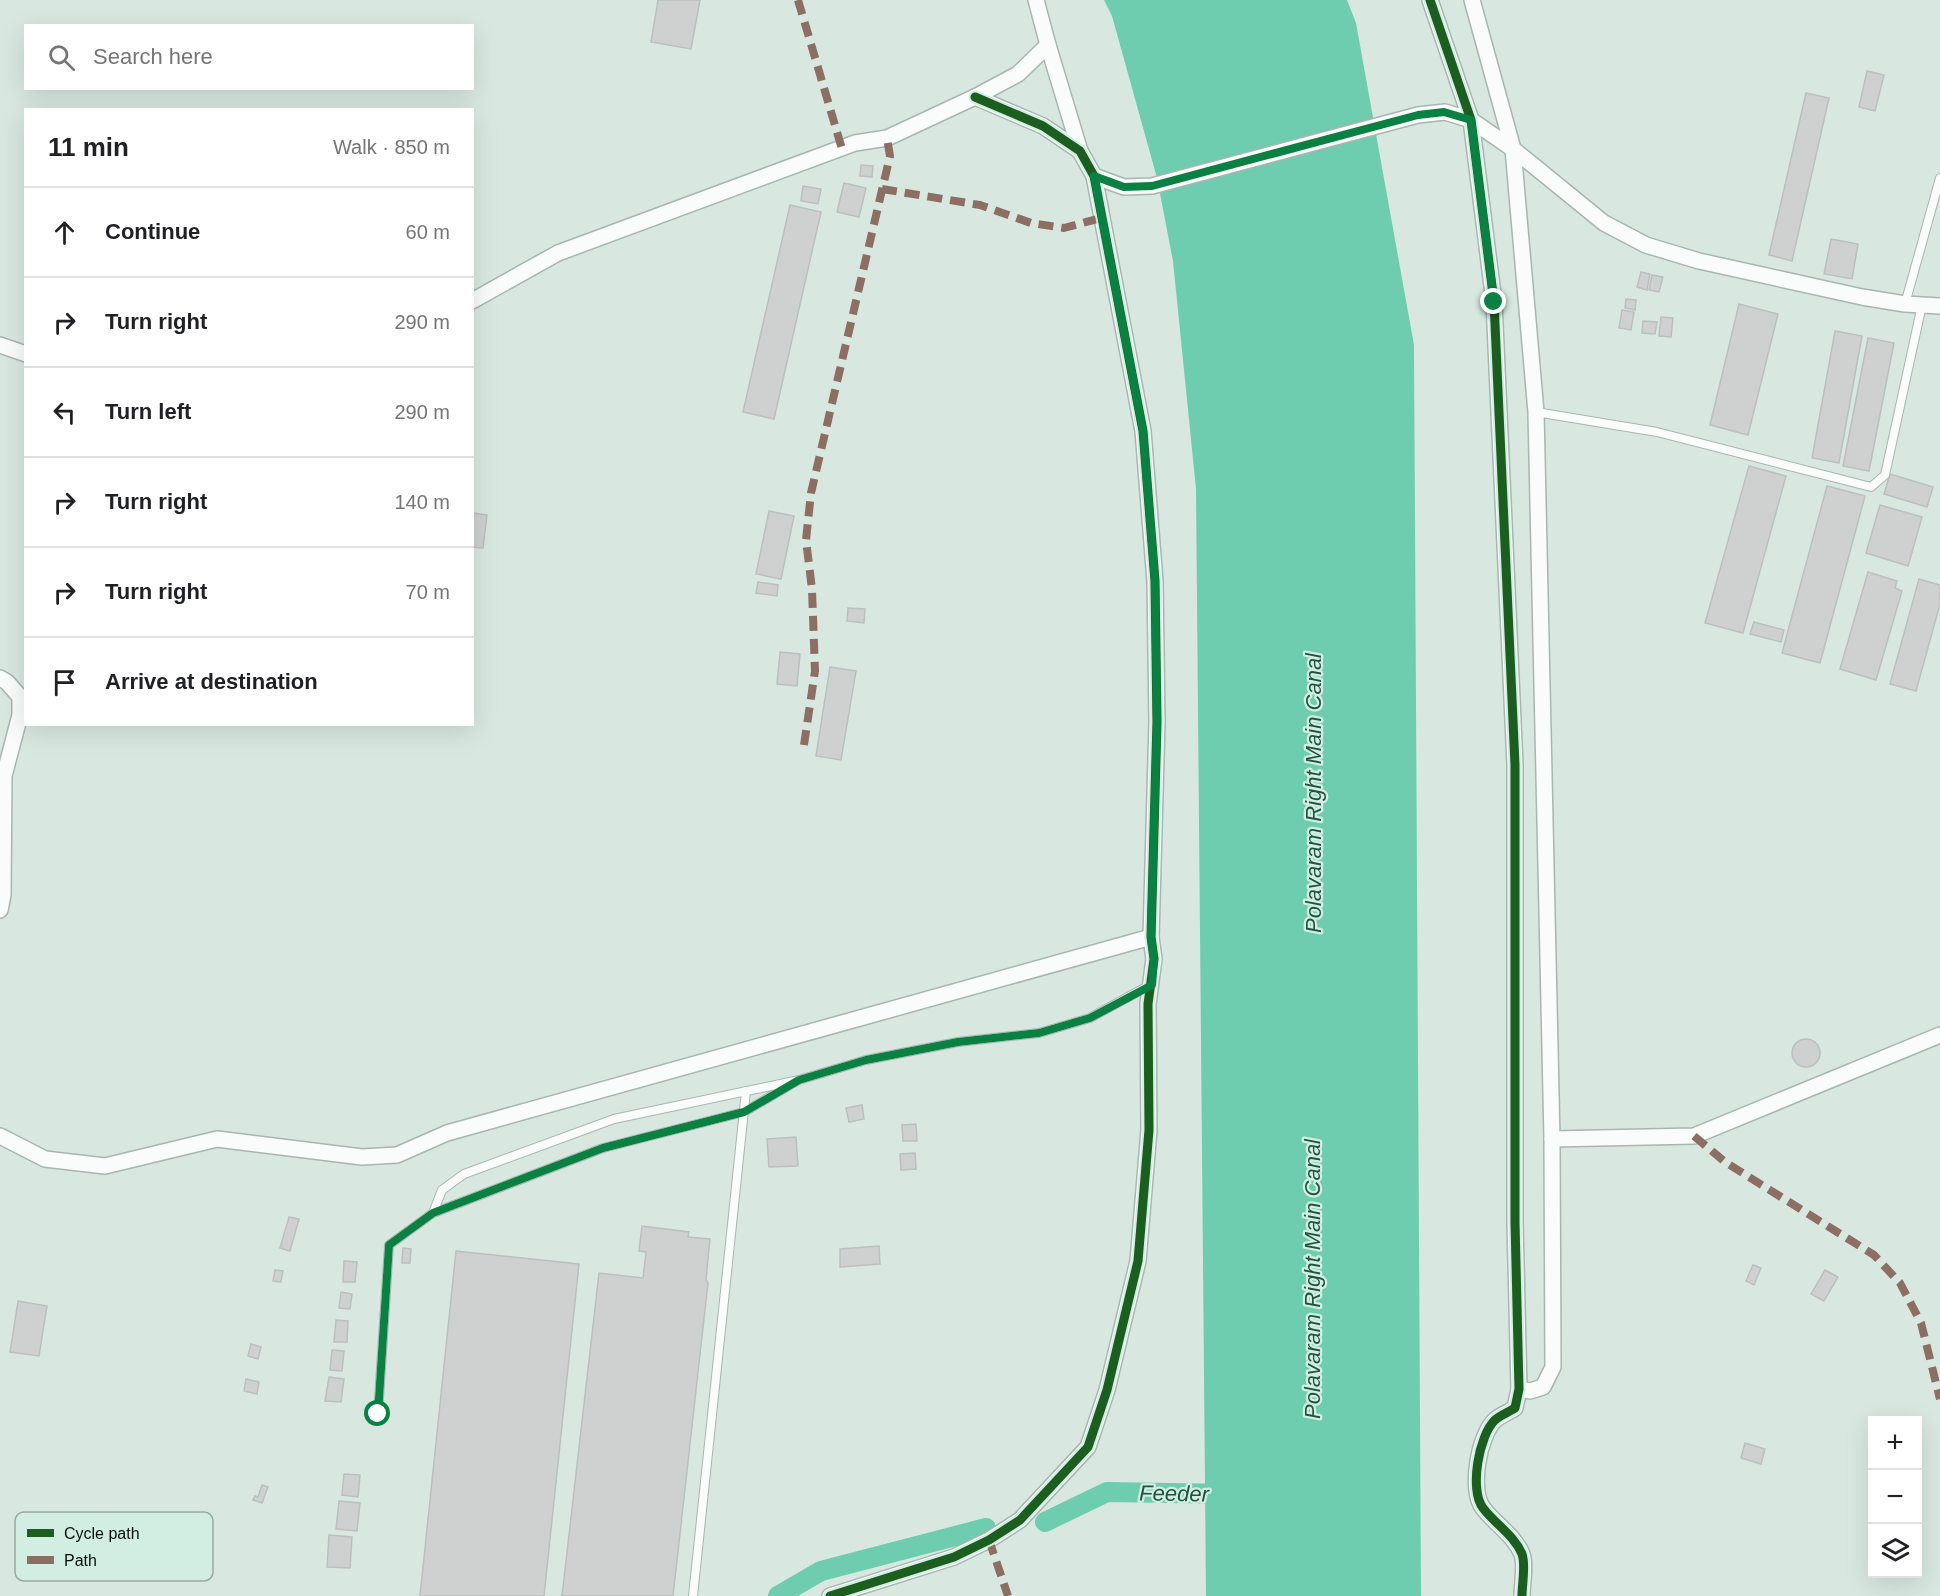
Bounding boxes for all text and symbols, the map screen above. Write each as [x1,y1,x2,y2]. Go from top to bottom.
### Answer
search box [24,24,474,90]
icon: search [45,41,78,74]
text: Search here [93,44,213,69]
text: 11 min [48,132,129,162]
text: Walk · 850 m [333,136,450,158]
icon: ahead [48,216,81,249]
text: Continue [105,219,200,244]
text: 60 m [406,221,450,243]
route end [1480,288,1506,314]
icon: right [48,306,81,339]
text: Turn right [105,309,207,334]
text: 290 m [394,311,450,333]
icon: left [48,396,81,429]
text: Turn left [105,399,191,424]
text: 290 m [394,401,450,423]
icon: right [48,486,81,519]
text: Turn right [105,489,207,514]
text: 140 m [394,491,450,513]
icon: right [48,576,81,609]
text: Turn right [105,579,207,604]
text: 70 m [406,581,450,603]
water label: Polavaram Right Main Canal [1301,652,1326,933]
icon: arrive [48,666,81,699]
text: Arrive at destination [105,669,318,694]
water label: Polavaram Right Main Canal [1300,1138,1325,1419]
route start [364,1400,390,1426]
map controls [1868,1416,1922,1578]
button: + [1868,1416,1922,1470]
button: − [1868,1470,1922,1524]
water label: Feeder [1139,1480,1211,1507]
legend [15,1512,213,1581]
button: layers [1868,1524,1922,1578]
text: Cycle path [64,1525,140,1542]
text: Path [64,1552,97,1569]

